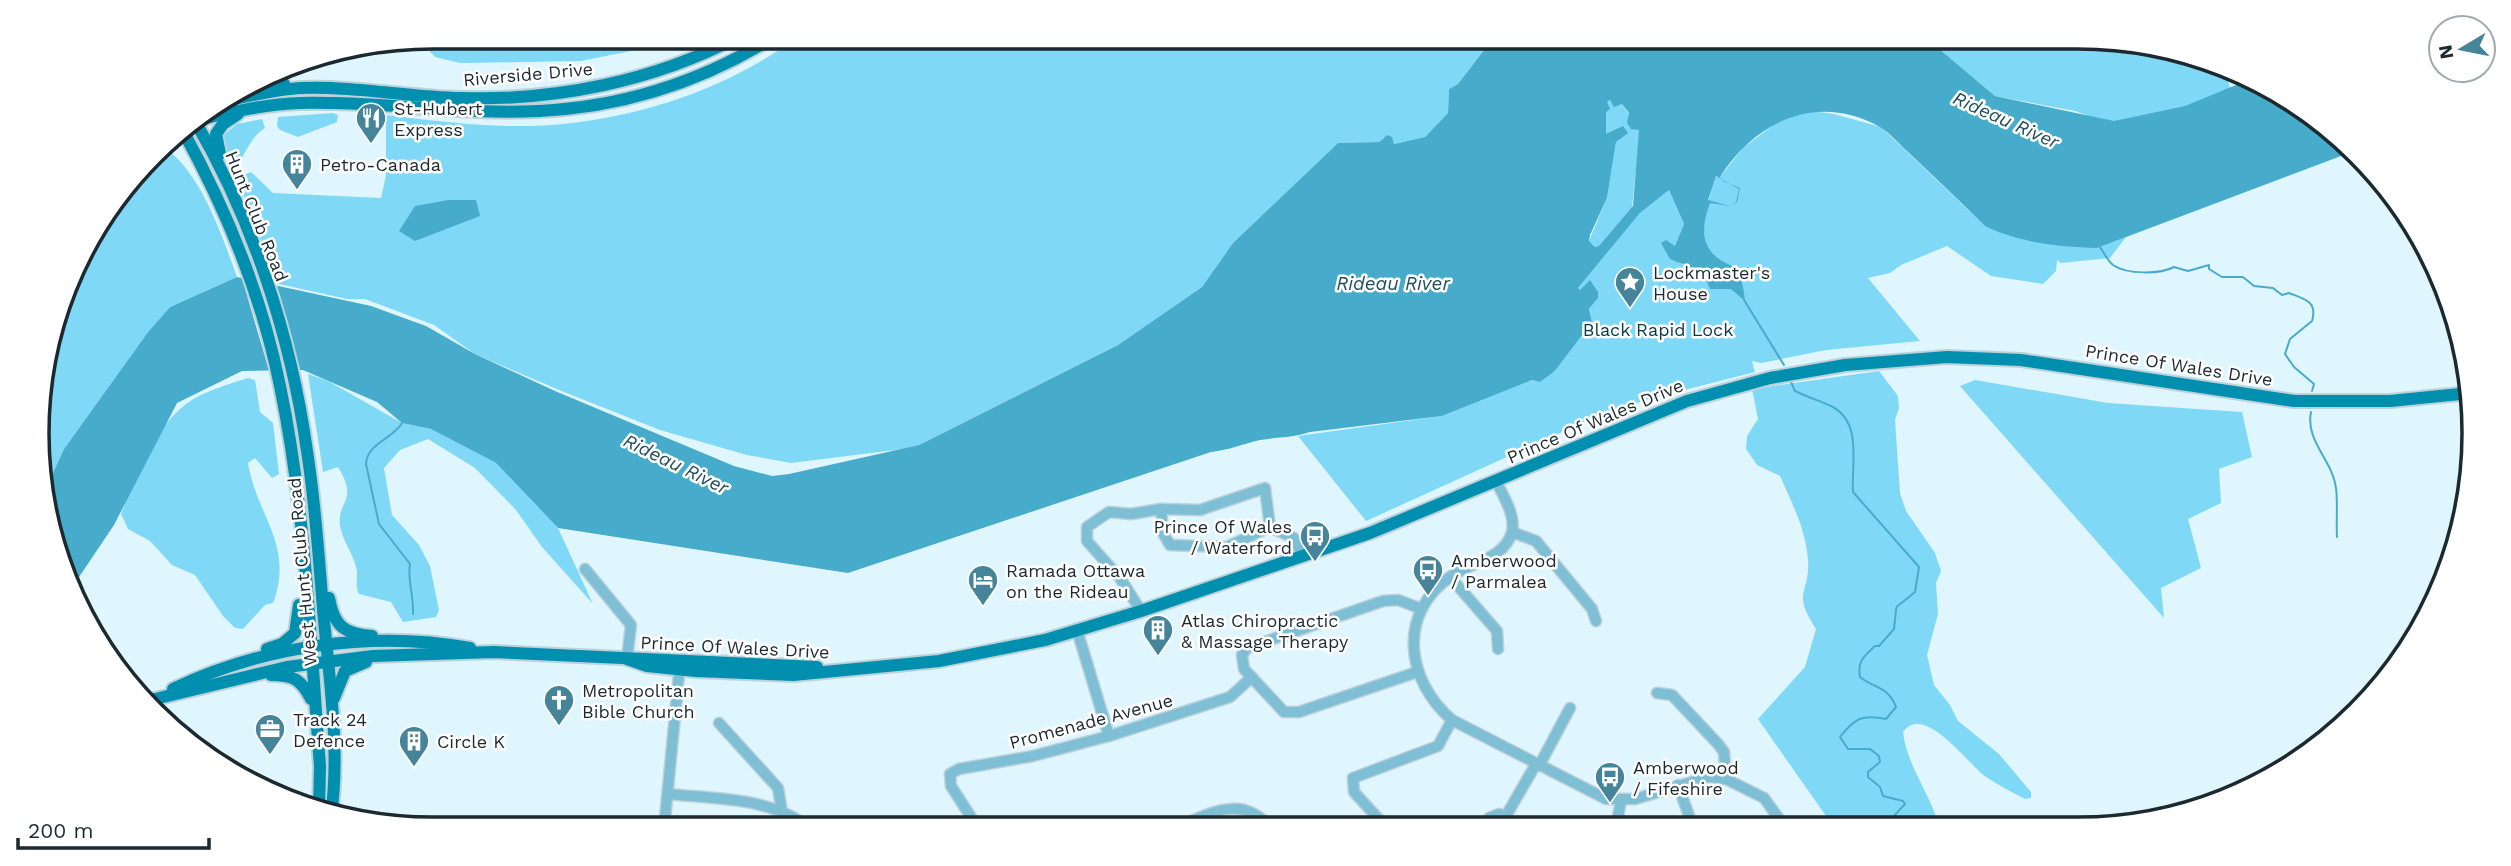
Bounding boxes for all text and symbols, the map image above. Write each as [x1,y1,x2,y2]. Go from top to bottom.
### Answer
north arrow [2427,14,2497,84]
text: N [2433,43,2458,61]
street label: Riverside Drive [462,58,594,90]
water label: Rideau River [1949,86,2063,154]
place label: St-Hubert Express [394,98,483,140]
restaurant icon: St-Hubert Express [354,101,388,145]
building icon: Petro-Canada [280,147,314,191]
street label: Hunt Club Road [221,148,293,284]
place label: Petro-Canada [320,154,441,175]
place label: Lockmaster's House [1653,262,1770,304]
place icon: Lockmaster's House [1613,265,1647,309]
water label: Rideau River [1336,272,1450,295]
park label: Black Rapid Lock [1583,319,1733,340]
street label: Prince Of Wales Drive [2084,340,2274,390]
street label: Prince Of Wales Drive [1504,374,1686,468]
water label: Rideau River [620,429,733,500]
street label: West Hunt Club Road [283,477,321,667]
place label: Prince Of Wales / Waterford [1153,516,1292,558]
bus stop icon: Prince Of Wales / Waterford [1298,519,1332,563]
place label: Amberwood / Parmalea [1451,550,1557,592]
bus stop icon: Amberwood / Parmalea [1411,553,1445,597]
place label: Ramada Ottawa on the Rideau [1006,560,1145,602]
hotel icon: Ramada Ottawa on the Rideau [966,563,1000,607]
place label: Atlas Chiropractic & Massage Therapy [1181,610,1349,652]
building icon: Atlas Chiropractic & Massage Therapy [1141,613,1175,657]
street label: Prince Of Wales Drive [640,632,830,662]
place label: Metropolitan Bible Church [582,680,695,722]
church icon: Metropolitan Bible Church [542,683,576,727]
street label: Promenade Avenue [1007,689,1175,753]
place label: Track 24 Defence [293,709,367,751]
office icon: Track 24 Defence [253,712,287,756]
building icon: Circle K [397,724,431,768]
place label: Circle K [437,731,505,752]
place label: Amberwood / Fifeshire [1633,757,1739,799]
bus stop icon: Amberwood / Fifeshire [1593,760,1627,804]
scale bar [18,806,208,850]
text: 200 m [28,818,94,843]

